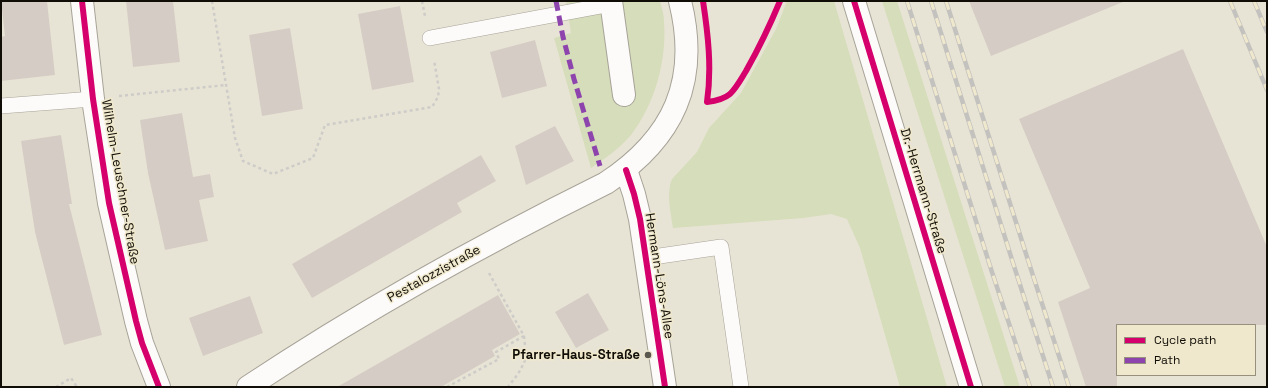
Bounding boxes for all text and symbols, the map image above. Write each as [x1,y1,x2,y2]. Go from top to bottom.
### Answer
street label: Wilhelm-Leuschner-Straße [98,98,142,266]
street label: Dr.-Herrmann-Straße [896,126,950,256]
street label: Hermann-Löns-Allee [641,212,677,340]
street label: Pestalozzistraße [385,242,483,306]
legend [1116,324,1256,376]
text: Cycle path [1154,332,1216,348]
place label: Pfarrer-Haus-Straße [512,347,640,363]
marker: Pfarrer-Haus-Straße [643,350,653,360]
text: Path [1154,352,1180,368]

